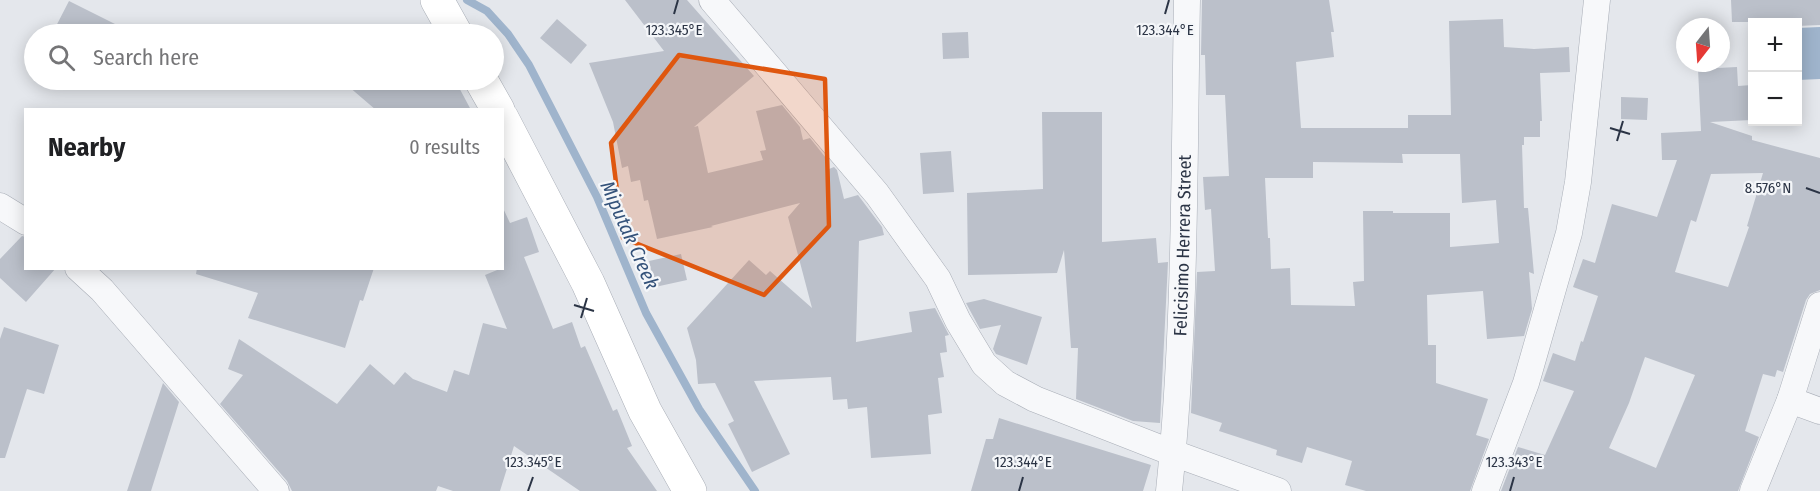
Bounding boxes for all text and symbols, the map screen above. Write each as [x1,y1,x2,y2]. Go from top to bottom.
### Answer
north arrow [1676,18,1730,72]
map controls [1748,18,1802,126]
button: + [1748,18,1802,72]
text: 123.345°E [645,21,703,39]
text: 123.344°E [1136,21,1194,39]
search box [24,24,504,90]
icon: search [45,41,78,74]
text: Search here [93,44,199,71]
button: − [1748,72,1802,126]
text: Nearby [48,132,125,163]
text: 0 results [409,135,480,159]
street label: Felicisimo Herrera Street [1169,154,1196,337]
water label: Miputak Creek [595,177,665,293]
text: 8.576°N [1745,179,1791,197]
text: 123.345°E [504,453,562,471]
text: 123.344°E [994,453,1052,471]
text: 123.343°E [1485,453,1543,471]

